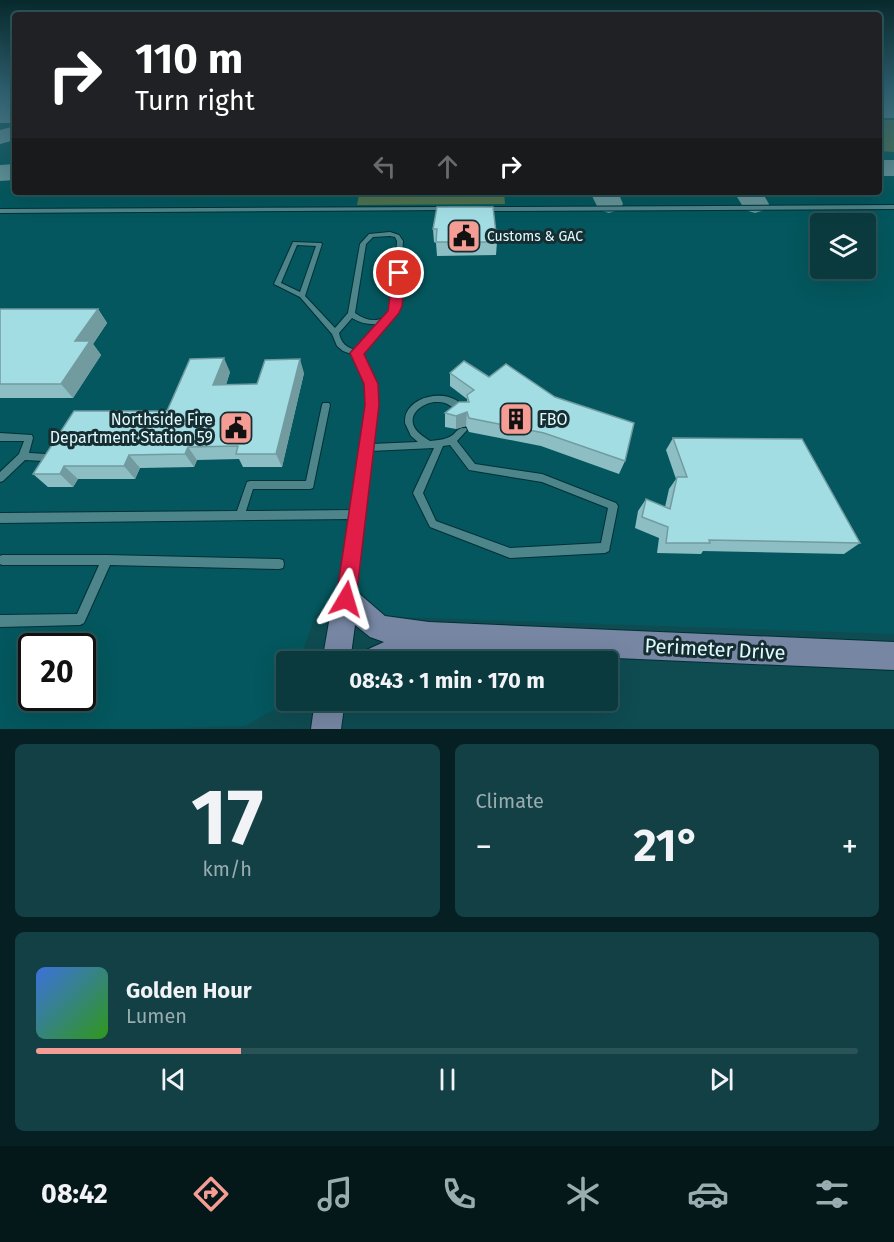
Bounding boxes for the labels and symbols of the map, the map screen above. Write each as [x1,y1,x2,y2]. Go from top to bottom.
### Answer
public building icon: Customs & GAC [446,218,482,254]
place label: Customs & GAC [487,228,583,245]
pin [373,247,424,298]
building icon: FBO [498,401,534,437]
place label: Northside Fire Department Station 59 [50,410,213,447]
public building icon: Northside Fire Department Station 59 [218,410,254,446]
place label: FBO [539,410,568,429]
position arrow [314,567,378,631]
speed limit sign: 20 [18,633,96,711]
street label: Perimeter Drive [644,633,786,665]

